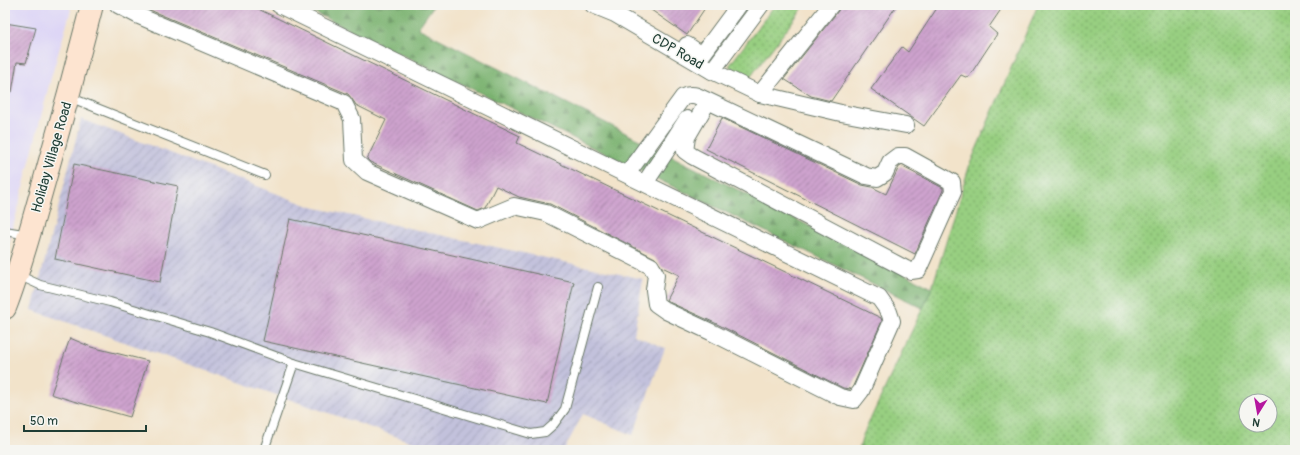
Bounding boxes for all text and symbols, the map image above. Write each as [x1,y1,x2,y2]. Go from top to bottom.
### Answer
street label: CDP Road [649,30,707,73]
street label: Holiday Village Road [28,100,75,215]
north arrow [1238,393,1278,433]
scale bar [24,407,146,433]
text: 50 m [30,414,58,429]
text: N [1251,415,1261,429]

